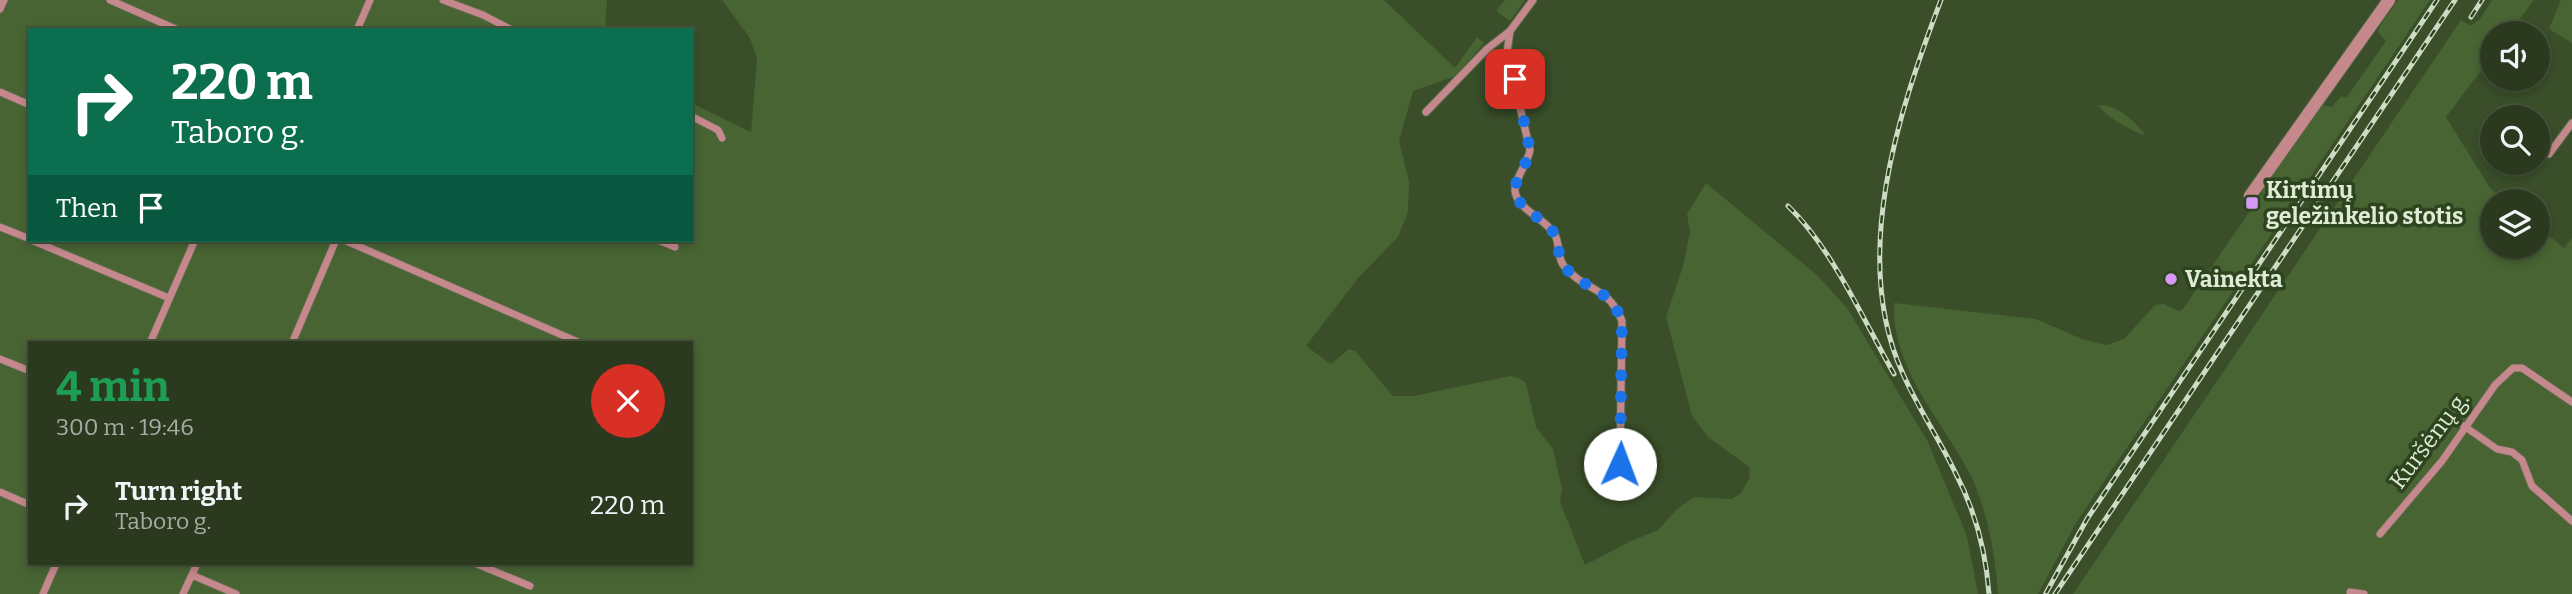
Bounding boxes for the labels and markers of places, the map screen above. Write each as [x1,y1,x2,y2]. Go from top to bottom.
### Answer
pin [1485,49,1545,109]
place label: Kirtimų geležinkelio stotis [2266,176,2463,230]
marker: Kirtimų geležinkelio stotis [2244,195,2260,211]
place label: Vainekta [2185,265,2283,293]
marker: Vainekta [2163,271,2179,287]

